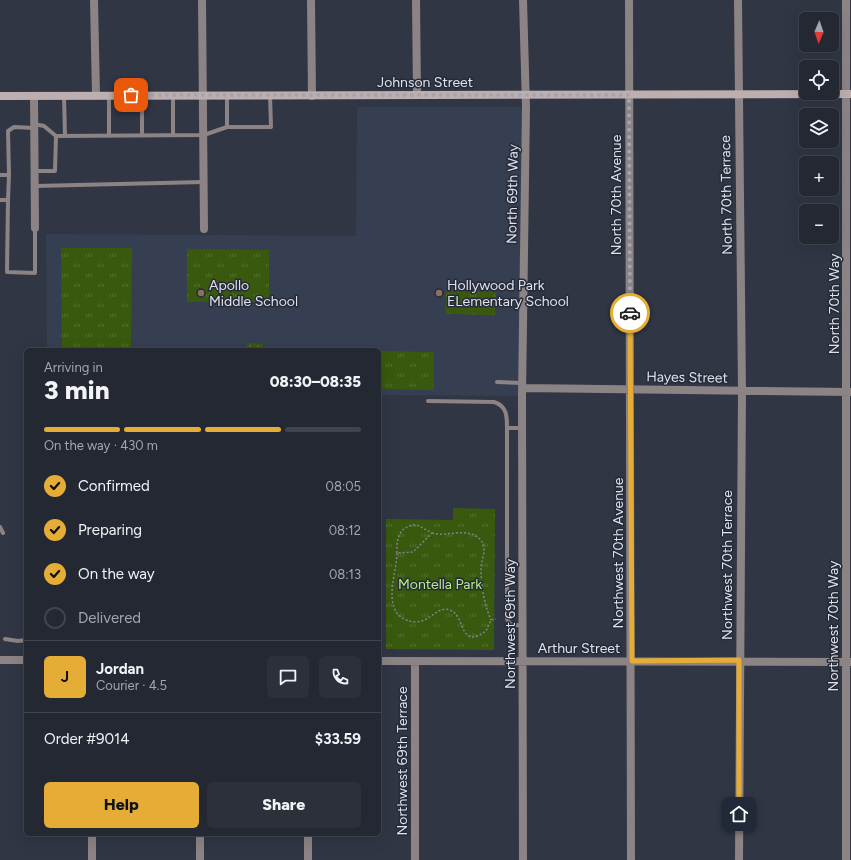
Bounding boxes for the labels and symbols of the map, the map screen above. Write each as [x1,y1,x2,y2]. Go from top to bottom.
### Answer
north arrow [799,12,839,52]
street label: Johnson Street [377,74,473,91]
pin [114,78,148,112]
street label: North 70th Avenue [608,134,625,255]
street label: North 70th Terrace [717,135,736,255]
street label: North 69th Way [503,143,522,244]
street label: North 70th Way [826,253,843,354]
place label: Apollo Middle School [209,277,298,310]
place label: Hollywood Park ELementary School [447,277,569,310]
marker: Apollo Middle School [196,288,206,298]
marker: Hollywood Park ELementary School [434,288,444,298]
courier [610,293,650,333]
street label: Hayes Street [646,368,728,387]
street label: Northwest 70th Avenue [610,477,627,628]
street label: Northwest 70th Terrace [719,490,736,640]
street label: Northwest 69th Way [502,558,519,689]
street label: Northwest 70th Way [825,560,842,691]
park label: Montella Park [398,576,482,593]
street label: Arthur Street [538,640,620,657]
street label: Northwest 69th Terrace [394,686,411,836]
pin [722,797,756,831]

